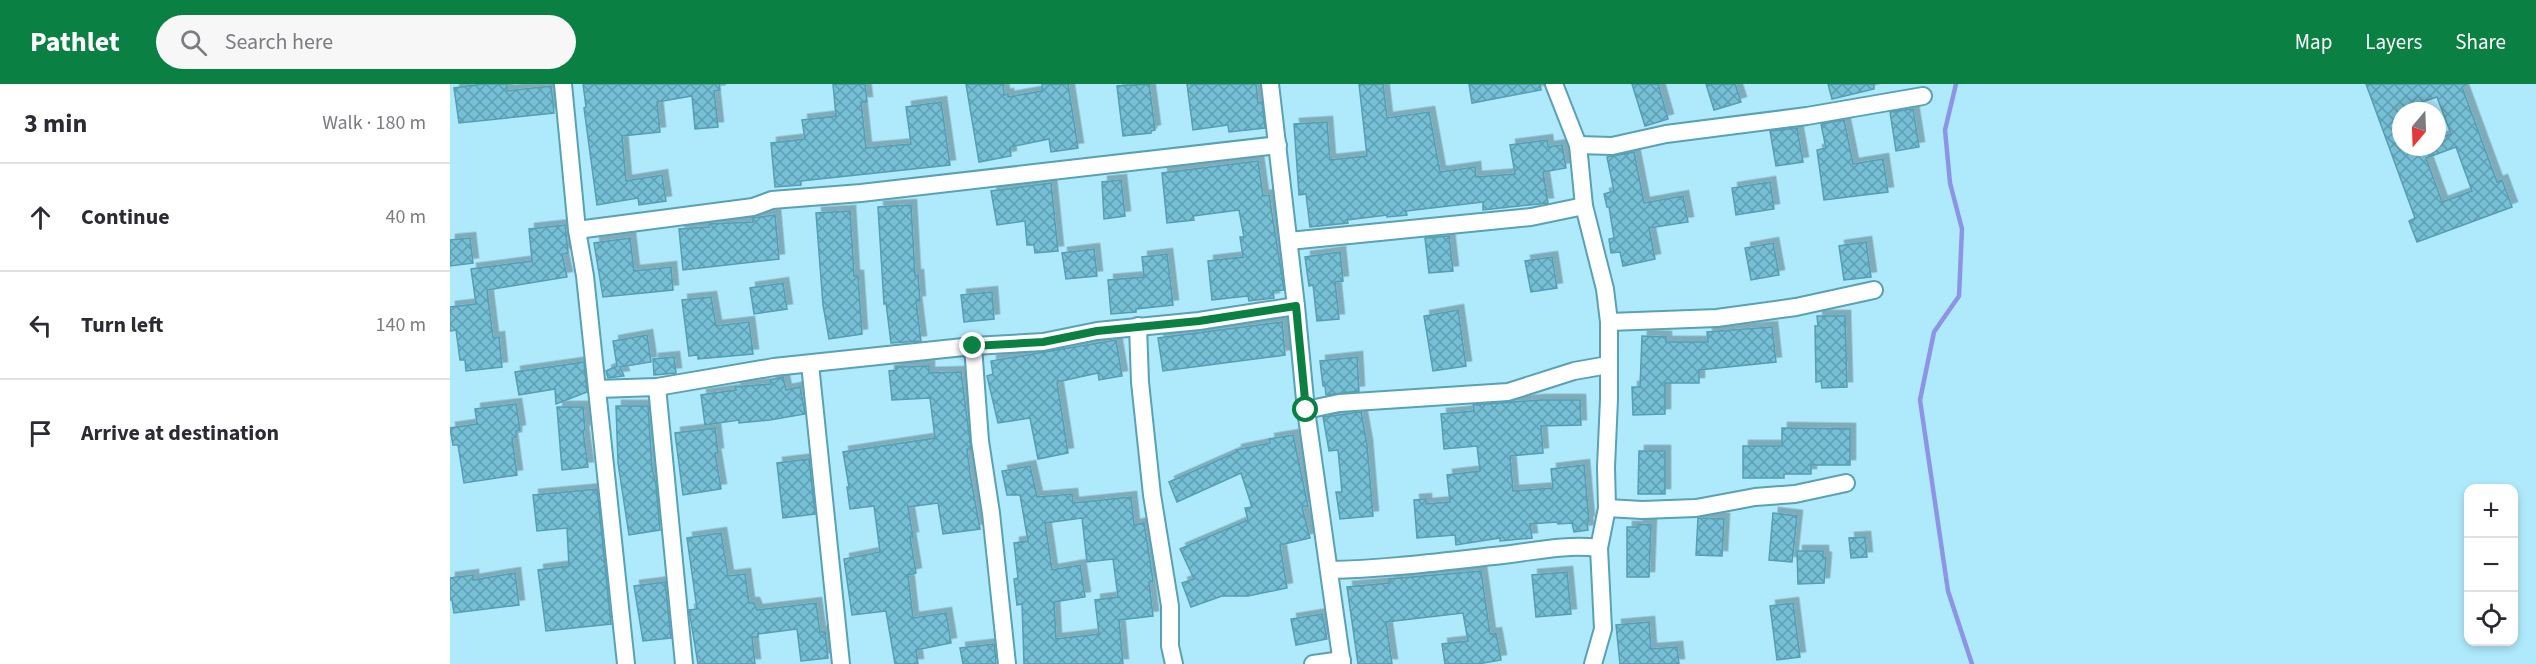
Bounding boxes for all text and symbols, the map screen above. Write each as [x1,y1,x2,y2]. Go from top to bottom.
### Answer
search box [156,15,576,69]
text: Pathlet [30,22,120,62]
icon: search [177,26,210,59]
text: Search here [225,26,333,58]
text: Map [2295,27,2332,57]
text: Layers [2365,27,2422,57]
text: Share [2455,27,2506,57]
north arrow [2392,102,2446,156]
text: 3 min [24,105,87,142]
text: Walk · 180 m [322,109,426,137]
icon: ahead [24,201,57,234]
text: Continue [81,201,170,233]
text: 40 m [386,203,426,231]
icon: left [24,309,57,342]
text: Turn left [81,309,163,341]
text: 140 m [376,311,426,339]
route end [959,332,985,358]
route start [1292,396,1318,422]
icon: arrive [24,417,57,450]
text: Arrive at destination [81,417,279,449]
map controls [2464,484,2518,646]
button: + [2464,484,2518,538]
button: − [2464,538,2518,592]
button: locate [2464,592,2518,646]

